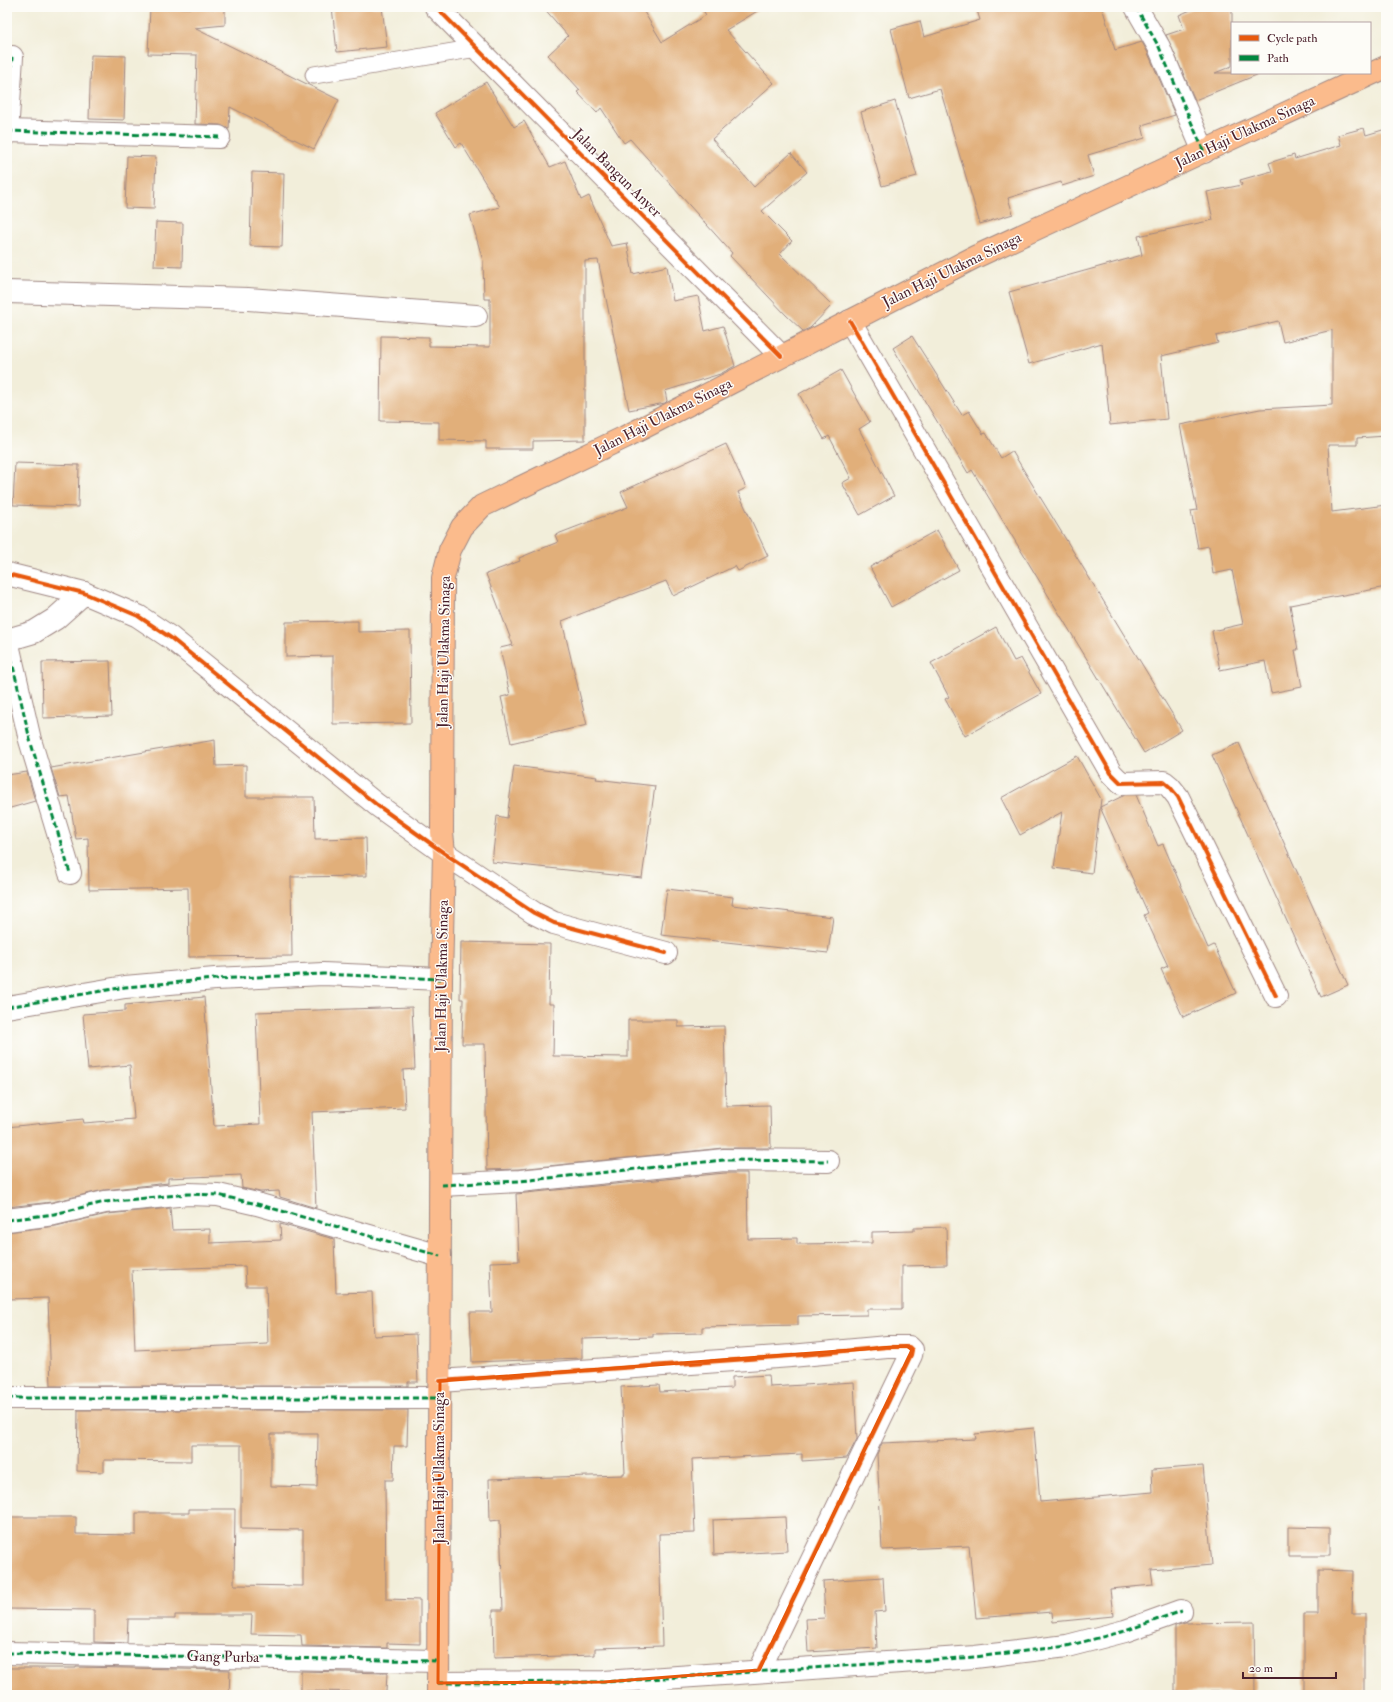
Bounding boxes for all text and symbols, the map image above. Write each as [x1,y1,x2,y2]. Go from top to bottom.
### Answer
legend [1231,22,1371,74]
text: Cycle path [1267,31,1318,46]
text: Path [1267,51,1290,66]
street label: Jalan Haji Ulakma Sinaga [1171,91,1319,174]
street label: Jalan Bangun Anyer [567,124,666,222]
street label: Jalan Haji Ulakma Sinaga [878,228,1026,313]
street label: Jalan Haji Ulakma Sinaga [590,374,736,461]
street label: Jalan Haji Ulakma Sinaga [433,575,456,729]
street label: Jalan Haji Ulakma Sinaga [431,899,454,1053]
street label: Jalan Haji Ulakma Sinaga [430,1391,450,1545]
street label: Gang Purba [186,1647,260,1667]
scale bar [1243,1654,1336,1680]
text: 20 m [1249,1661,1274,1676]

